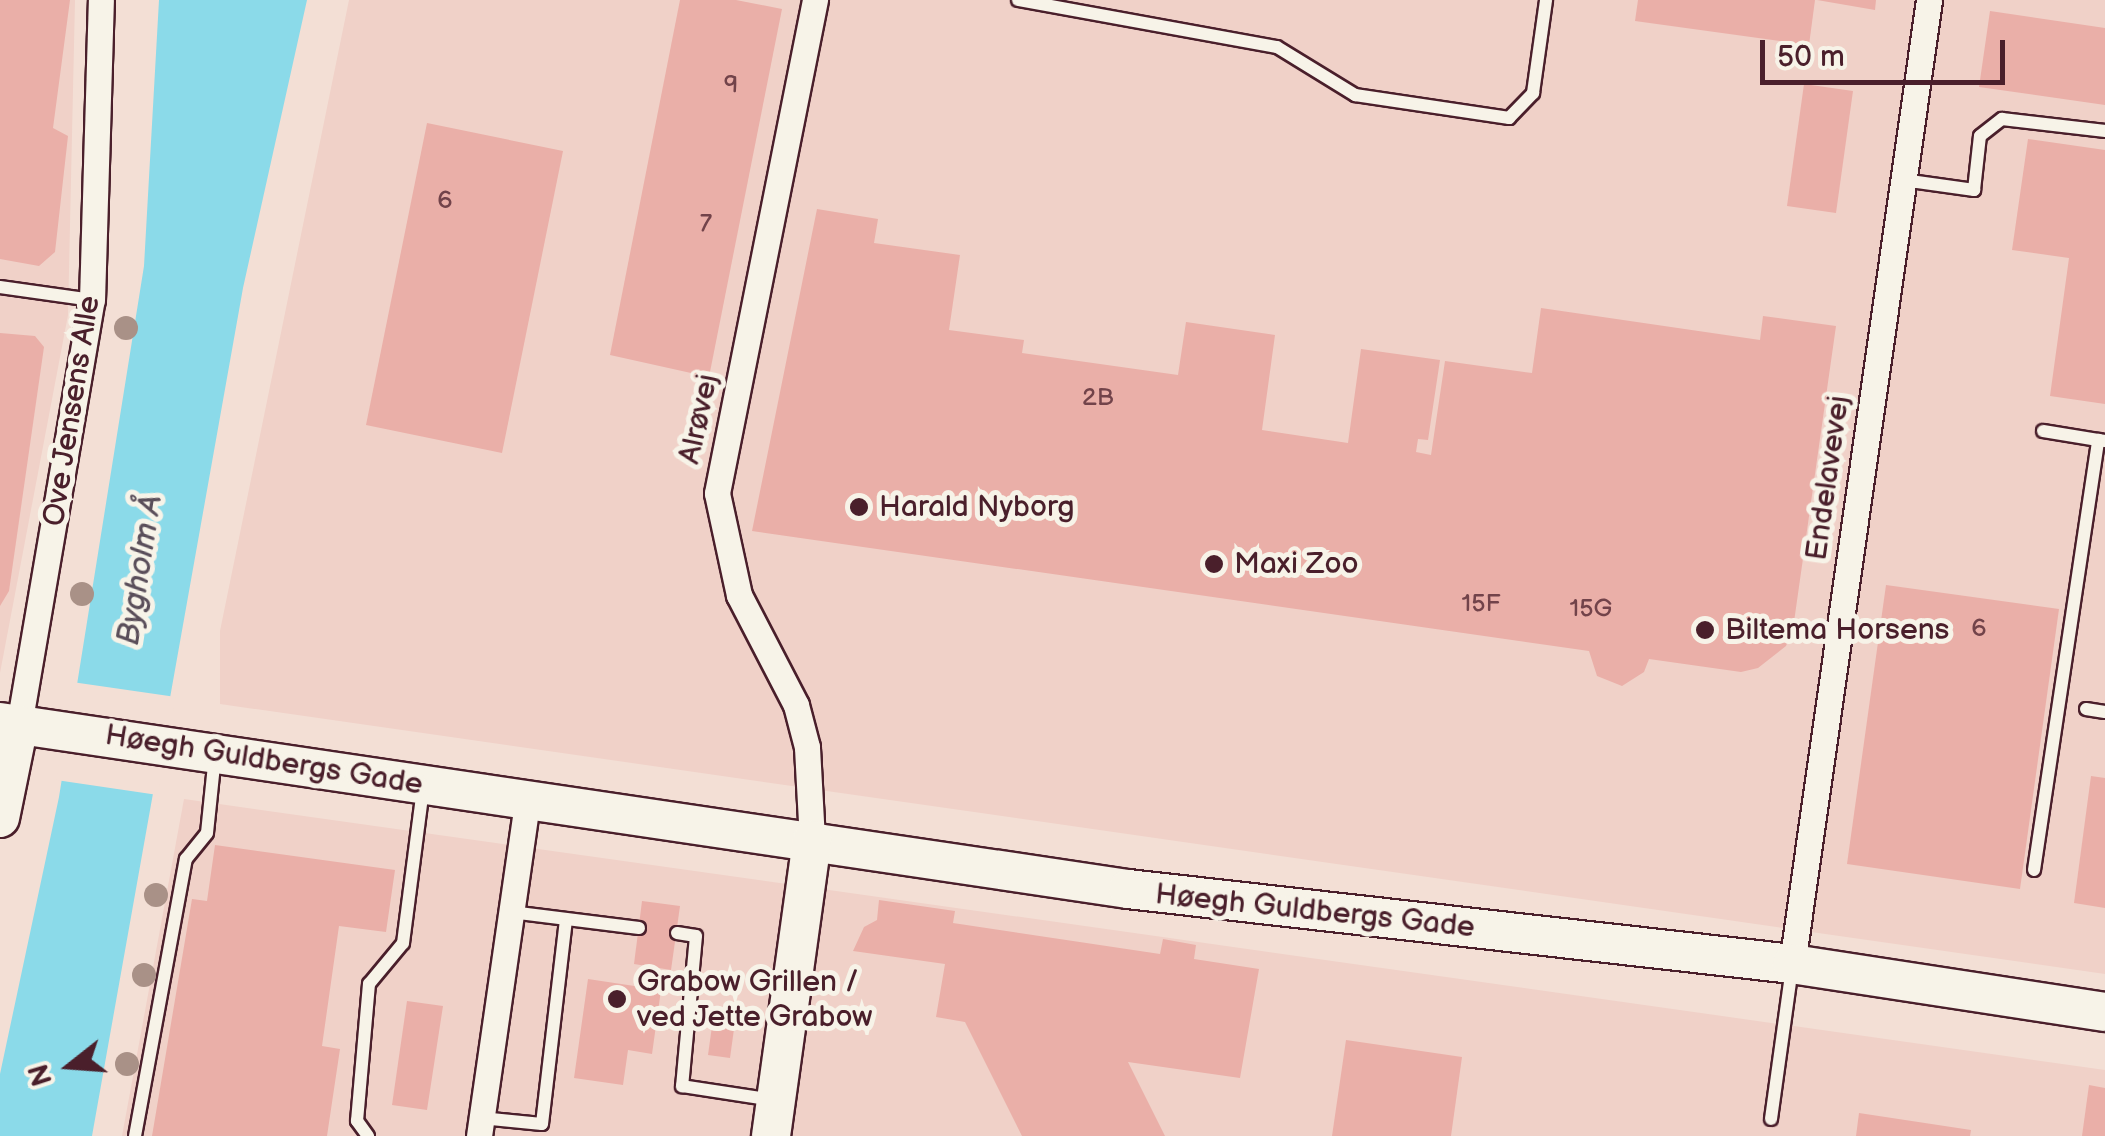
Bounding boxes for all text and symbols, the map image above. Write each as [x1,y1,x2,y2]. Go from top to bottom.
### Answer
scale bar [1765,20,2010,82]
text: 50 m [1777,39,1845,75]
house number: 9 [724,70,738,100]
house number: 6 [437,186,453,216]
house number: 7 [700,209,712,239]
street label: Ove Jensens Alle [36,292,108,530]
street label: Alrøvej [672,371,726,467]
house number: 2B [1082,383,1114,413]
street label: Endelavevej [1799,393,1857,563]
place label: Harald Nyborg [879,489,1074,525]
water label: Bygholm Å [110,492,172,648]
marker: Harald Nyborg [848,496,870,518]
place label: Maxi Zoo [1234,546,1358,582]
marker: Maxi Zoo [1203,553,1225,575]
house number: 15F [1462,589,1500,619]
house number: 15G [1570,594,1612,624]
place label: Biltema Horsens [1725,612,1949,648]
house number: 6 [1971,614,1987,644]
marker: Biltema Horsens [1694,619,1716,641]
street label: Høegh Guldbergs Gade [103,717,425,803]
street label: Høegh Guldbergs Gade [1153,876,1477,946]
place label: Grabow Grillen / ved Jette Grabow [637,964,874,1034]
marker: Grabow Grillen / ved Jette Grabow [606,988,628,1010]
north arrow [20,1016,120,1116]
text: N [22,1060,60,1090]

